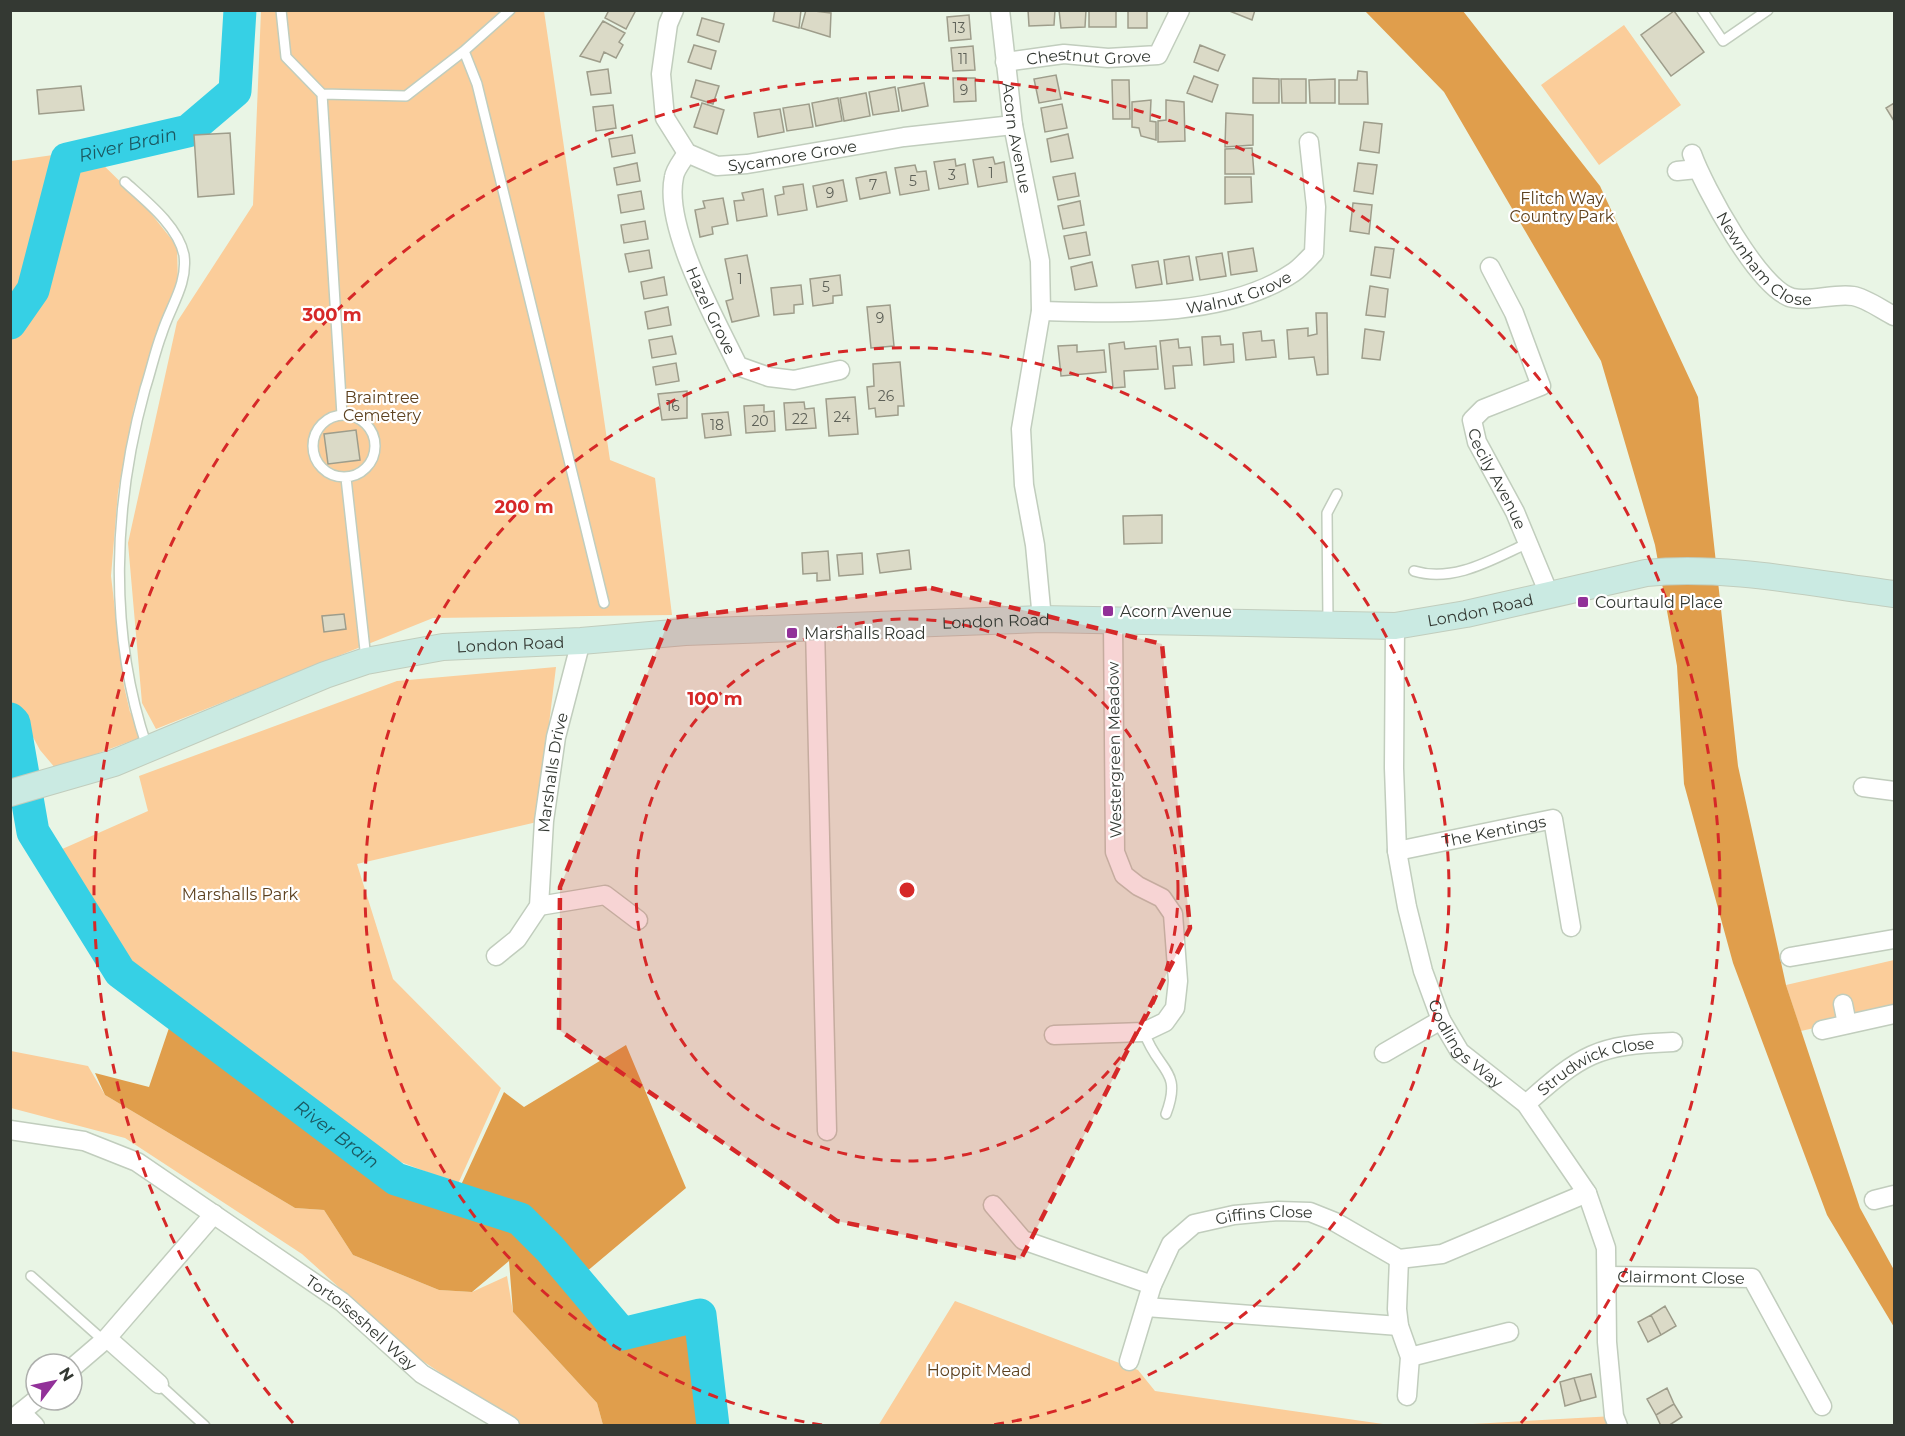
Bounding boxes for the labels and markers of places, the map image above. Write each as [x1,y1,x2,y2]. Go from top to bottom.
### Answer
place label: Courtauld Place [1595,593,1723,612]
marker: Courtauld Place [1576,595,1590,609]
place label: Acorn Avenue [1120,602,1232,621]
marker: Acorn Avenue [1101,604,1115,618]
place label: Marshalls Road [804,624,926,643]
marker: Marshalls Road [785,626,799,640]
centre of rings [897,880,917,900]

